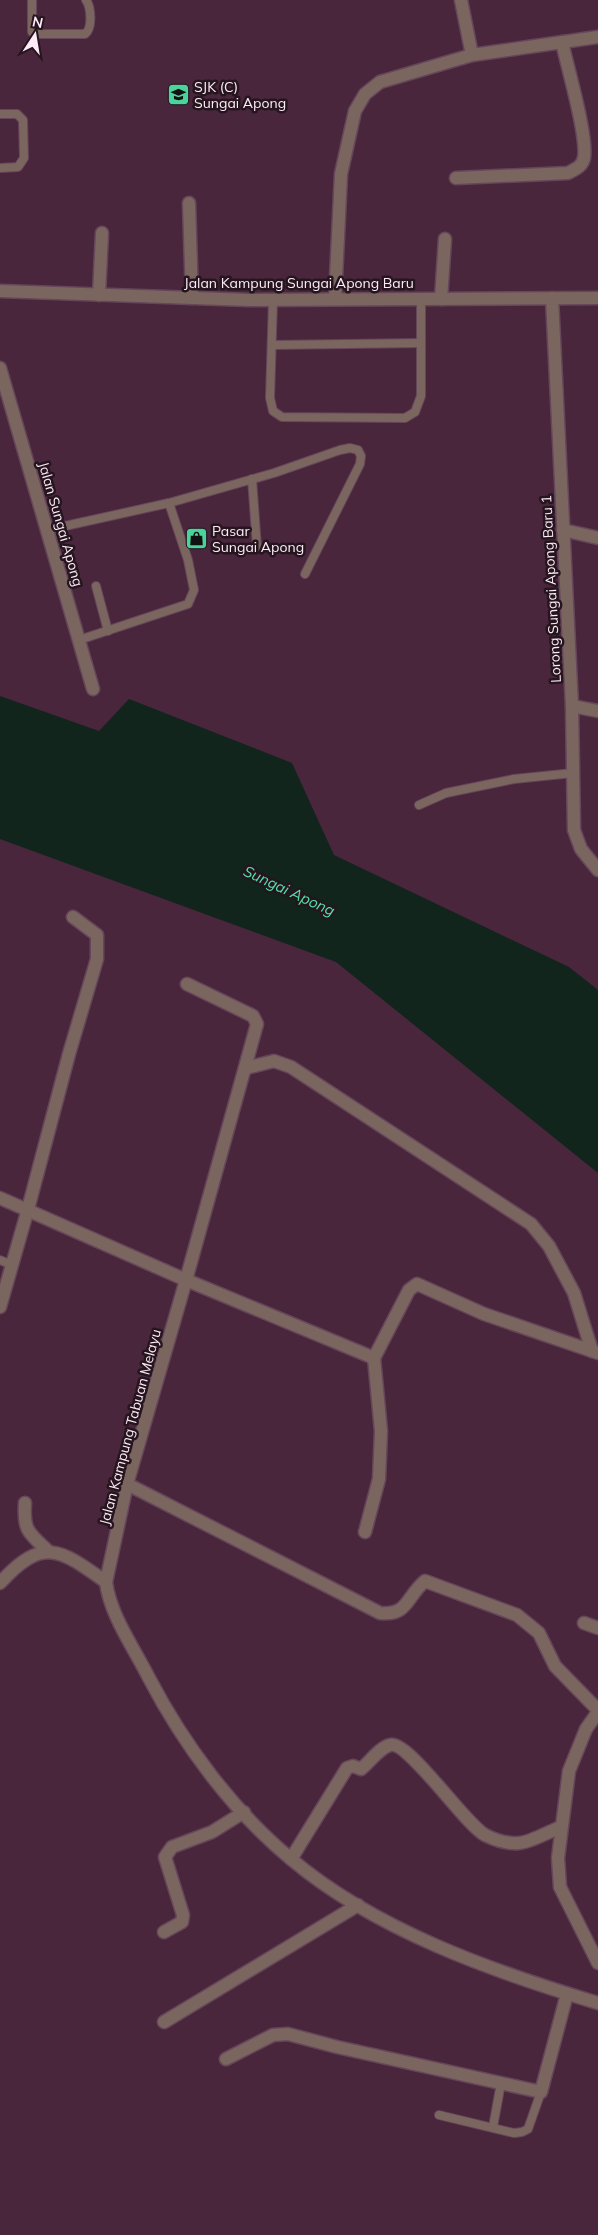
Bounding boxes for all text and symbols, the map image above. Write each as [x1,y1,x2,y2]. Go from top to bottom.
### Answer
north arrow [10,10,60,60]
text: N [31,12,45,32]
place label: SJK (C) Sungai Apong [194,78,286,112]
school or university icon: SJK (C) Sungai Apong [166,83,190,107]
street label: Jalan Kampung Sungai Apong Baru [184,274,414,292]
street label: Jalan Sungai Apong [35,460,87,588]
street label: Lorong Sungai Apong Baru 1 [537,495,565,683]
place label: Pasar Sungai Apong [212,522,304,556]
shop icon: Pasar Sungai Apong [184,527,208,551]
water label: Sungai Apong [240,861,338,920]
street label: Jalan Kampung Tabuan Melayu [95,1327,165,1527]

